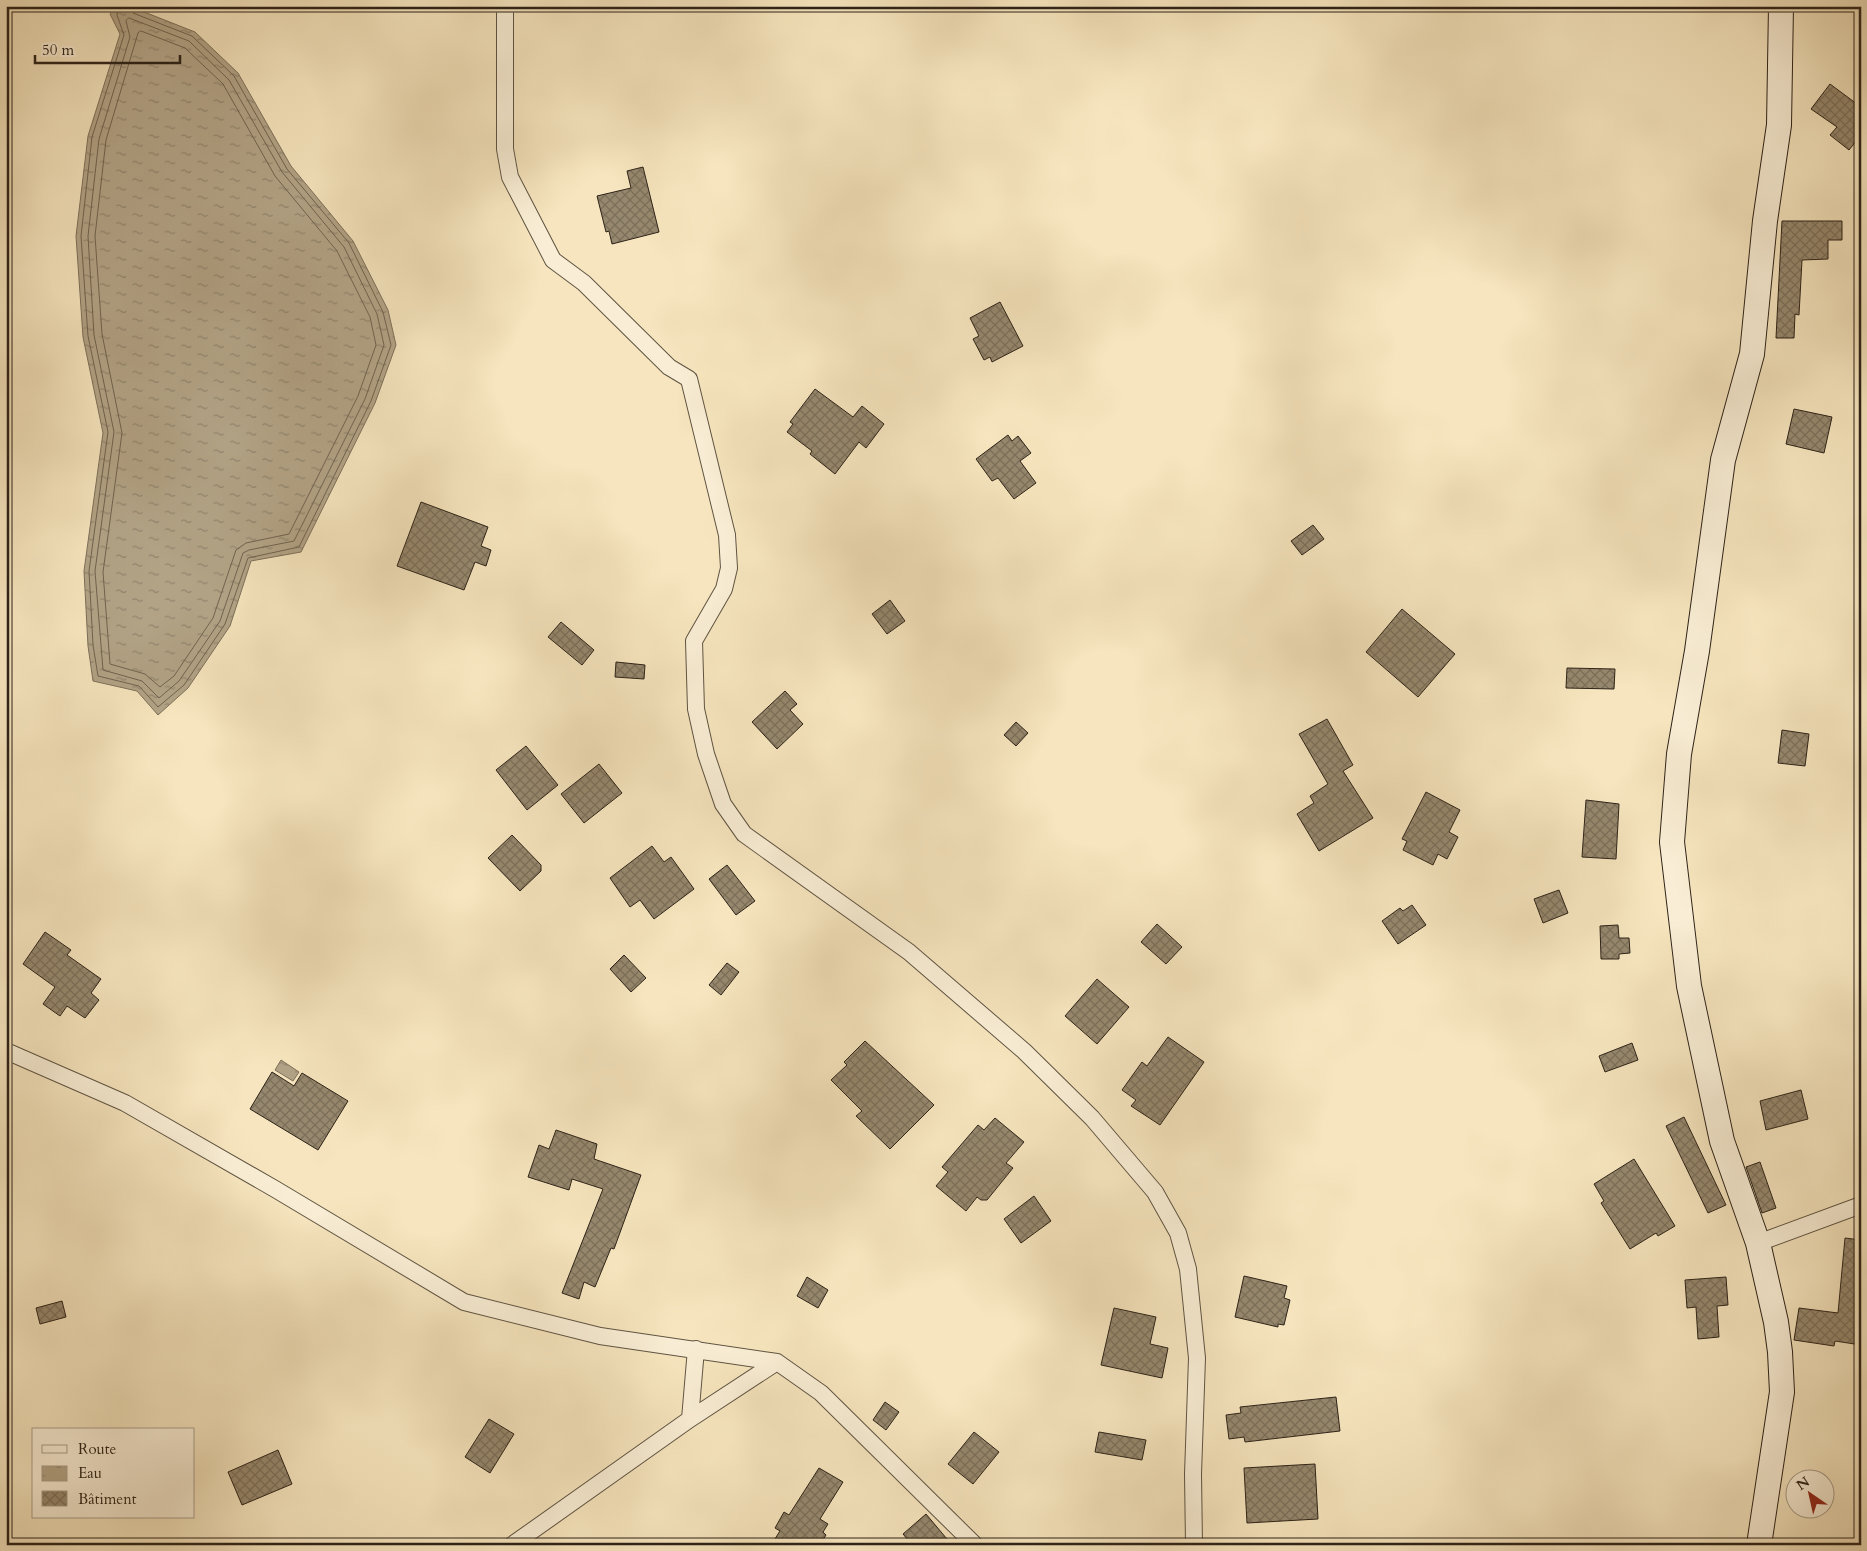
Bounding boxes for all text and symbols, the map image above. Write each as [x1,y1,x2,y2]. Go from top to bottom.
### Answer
scale bar [35,32,180,64]
text: 50 m [42,40,74,60]
legend [32,1428,195,1518]
text: Route [78,1439,116,1459]
text: Eau [78,1463,102,1483]
north arrow [1784,1468,1834,1518]
text: N [1793,1472,1813,1495]
text: Bâtiment [78,1489,137,1509]

